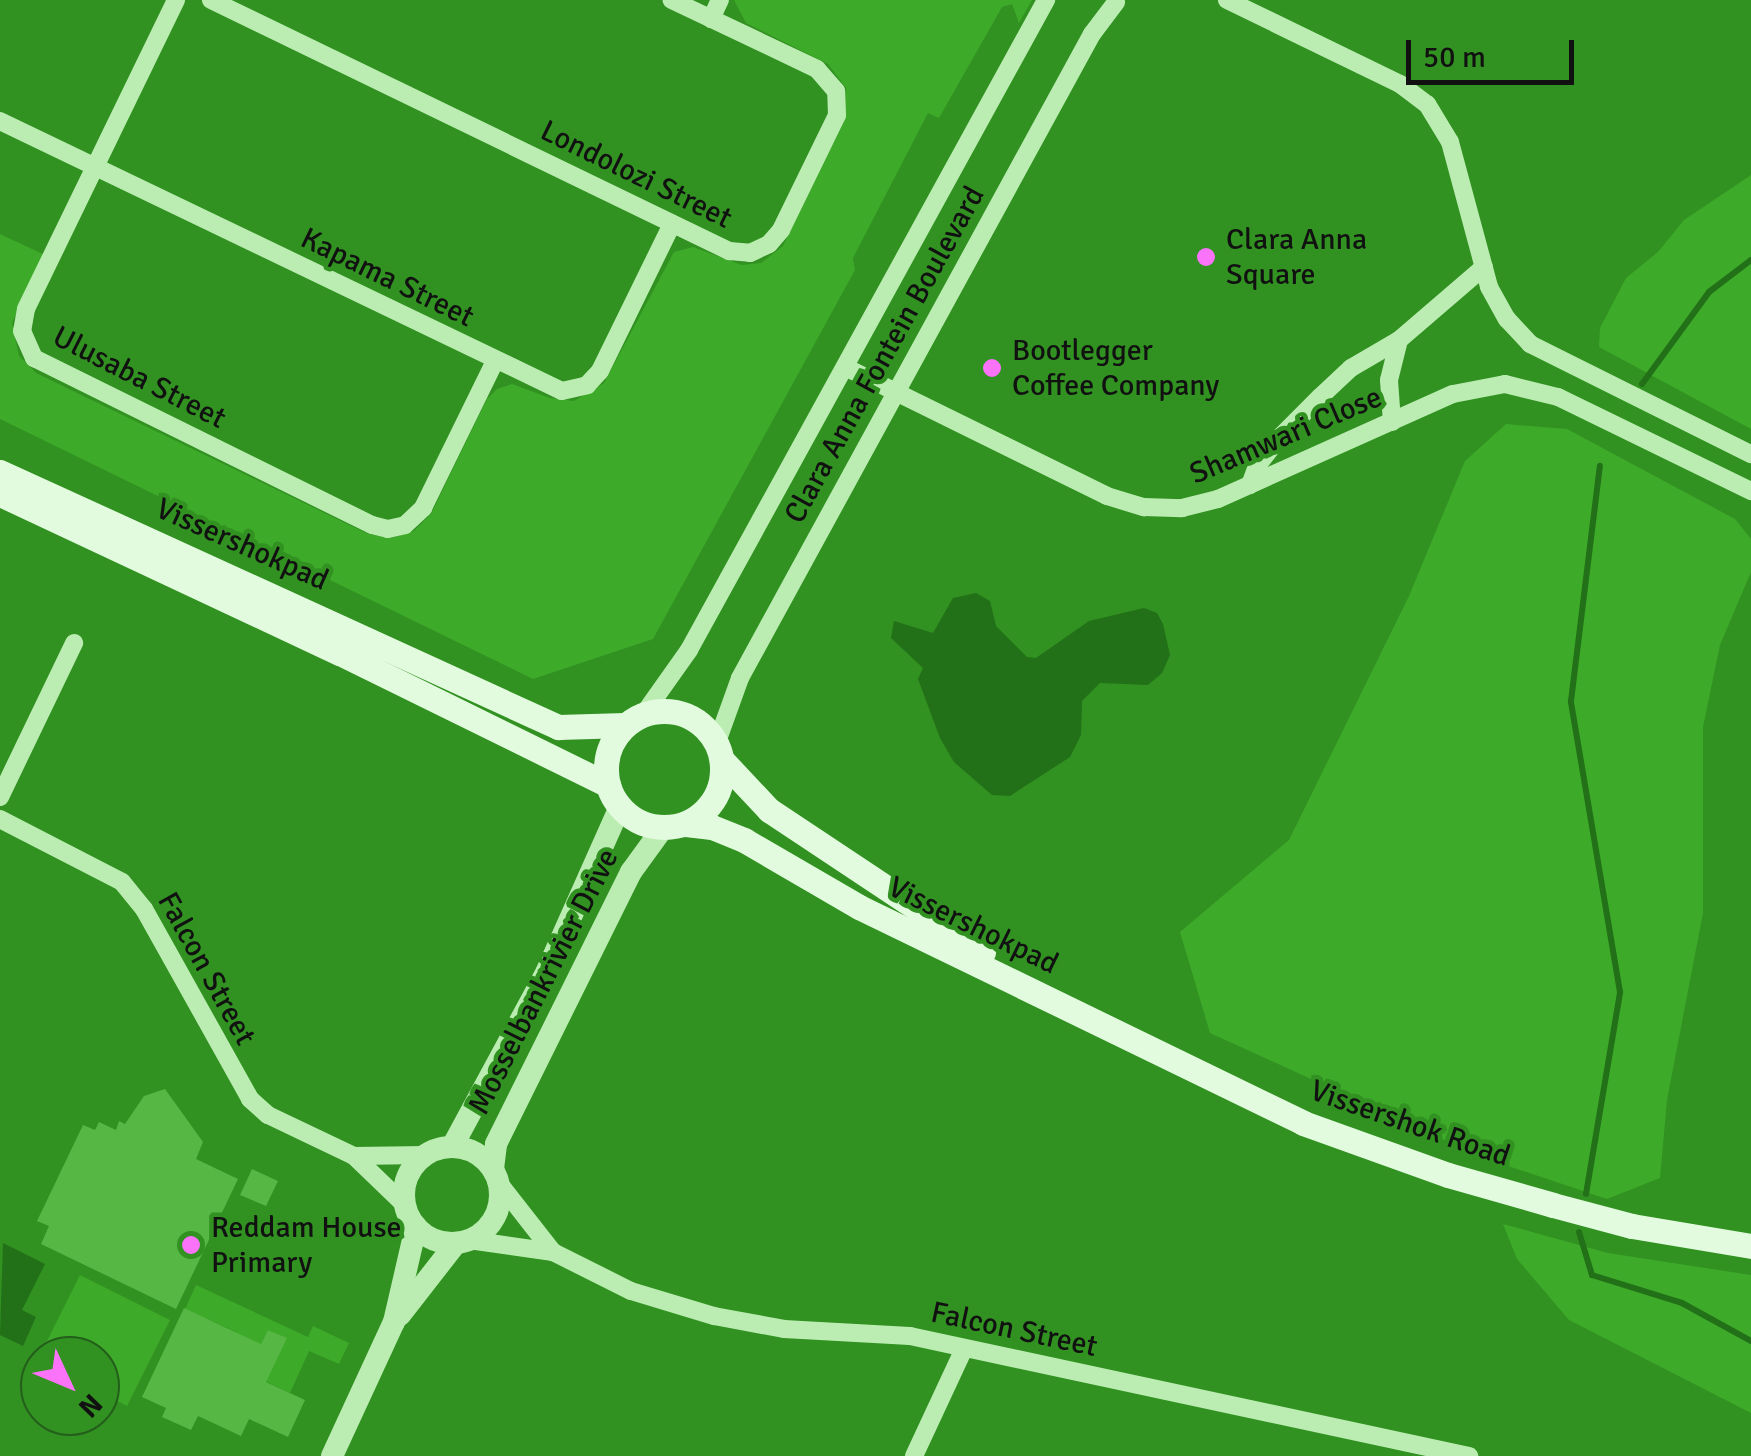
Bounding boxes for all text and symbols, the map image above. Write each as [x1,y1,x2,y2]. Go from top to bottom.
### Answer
scale bar [1411,20,1578,82]
text: 50 m [1423,39,1486,76]
street label: Londolozi Street [535,113,737,237]
street label: Clara Anna Fontein Boulevard [777,180,993,530]
street label: Kapama Street [295,221,479,335]
place label: Clara Anna Square [1226,222,1367,292]
marker: Clara Anna Square [1195,246,1217,268]
street label: Ulusaba Street [47,319,231,437]
place label: Bootlegger Coffee Company [1012,333,1219,404]
marker: Bootlegger Coffee Company [981,357,1003,379]
street label: Shamwari Close [1185,379,1387,493]
street label: Vissershokpad [150,491,334,599]
street label: Mosselbankrivier Drive [461,843,627,1121]
street label: Vissershokpad [882,869,1064,983]
street label: Falcon Street [149,886,263,1052]
street label: Vissershok Road [1306,1073,1514,1175]
place label: Reddam House Primary [211,1210,402,1280]
marker: Reddam House Primary [180,1234,202,1256]
street label: Falcon Street [928,1295,1100,1365]
north arrow [20,1336,120,1436]
text: N [71,1387,109,1424]

